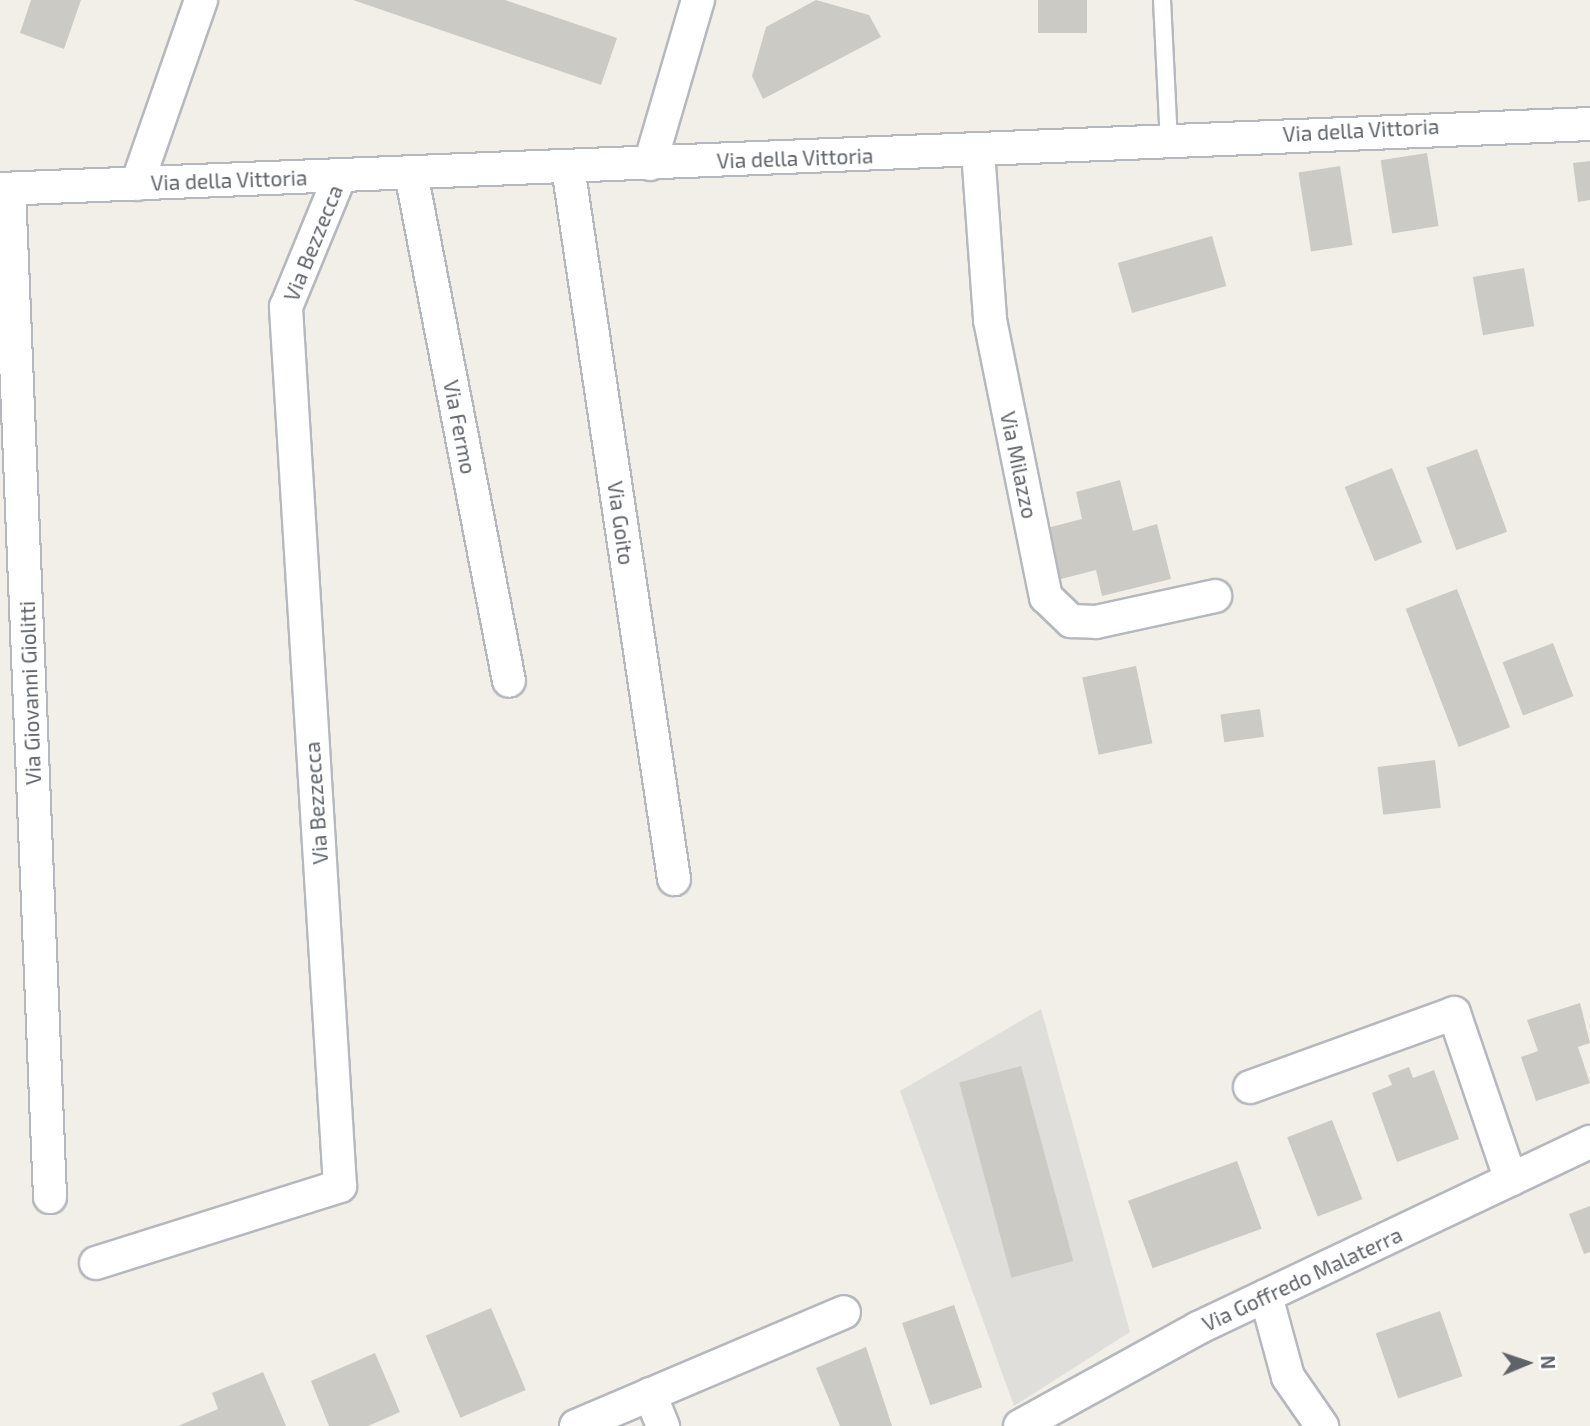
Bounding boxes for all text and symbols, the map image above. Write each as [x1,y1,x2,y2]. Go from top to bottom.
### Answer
street label: Via della Vittoria [1282,113,1440,147]
street label: Via della Vittoria [716,143,874,173]
street label: Via della Vittoria [150,165,308,195]
street label: Via Bezzecca [278,181,348,305]
street label: Via Fermo [439,378,481,476]
street label: Via Milazzo [995,409,1043,521]
street label: Via Goito [603,479,639,567]
street label: Via Giovanni Giolitti [14,600,46,786]
street label: Via Bezzecca [299,741,333,865]
street label: Via Goffredo Malaterra [1198,1222,1406,1336]
north arrow [1492,1328,1562,1398]
text: N [1537,1355,1560,1370]

